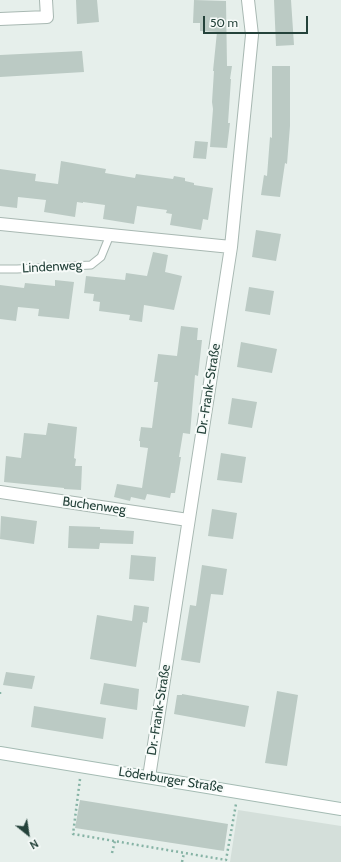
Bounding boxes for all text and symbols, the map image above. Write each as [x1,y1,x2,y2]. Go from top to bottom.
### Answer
scale bar [205,8,310,34]
text: 50 m [210,15,238,30]
street label: Lindenweg [22,258,82,276]
street label: Dr.-Frank-Straße [194,342,224,436]
street label: Buchenweg [61,494,127,518]
street label: Dr.-Frank-Straße [144,663,174,757]
street label: Löderburger Straße [118,764,224,796]
north arrow [8,814,48,854]
text: N [27,836,41,852]

